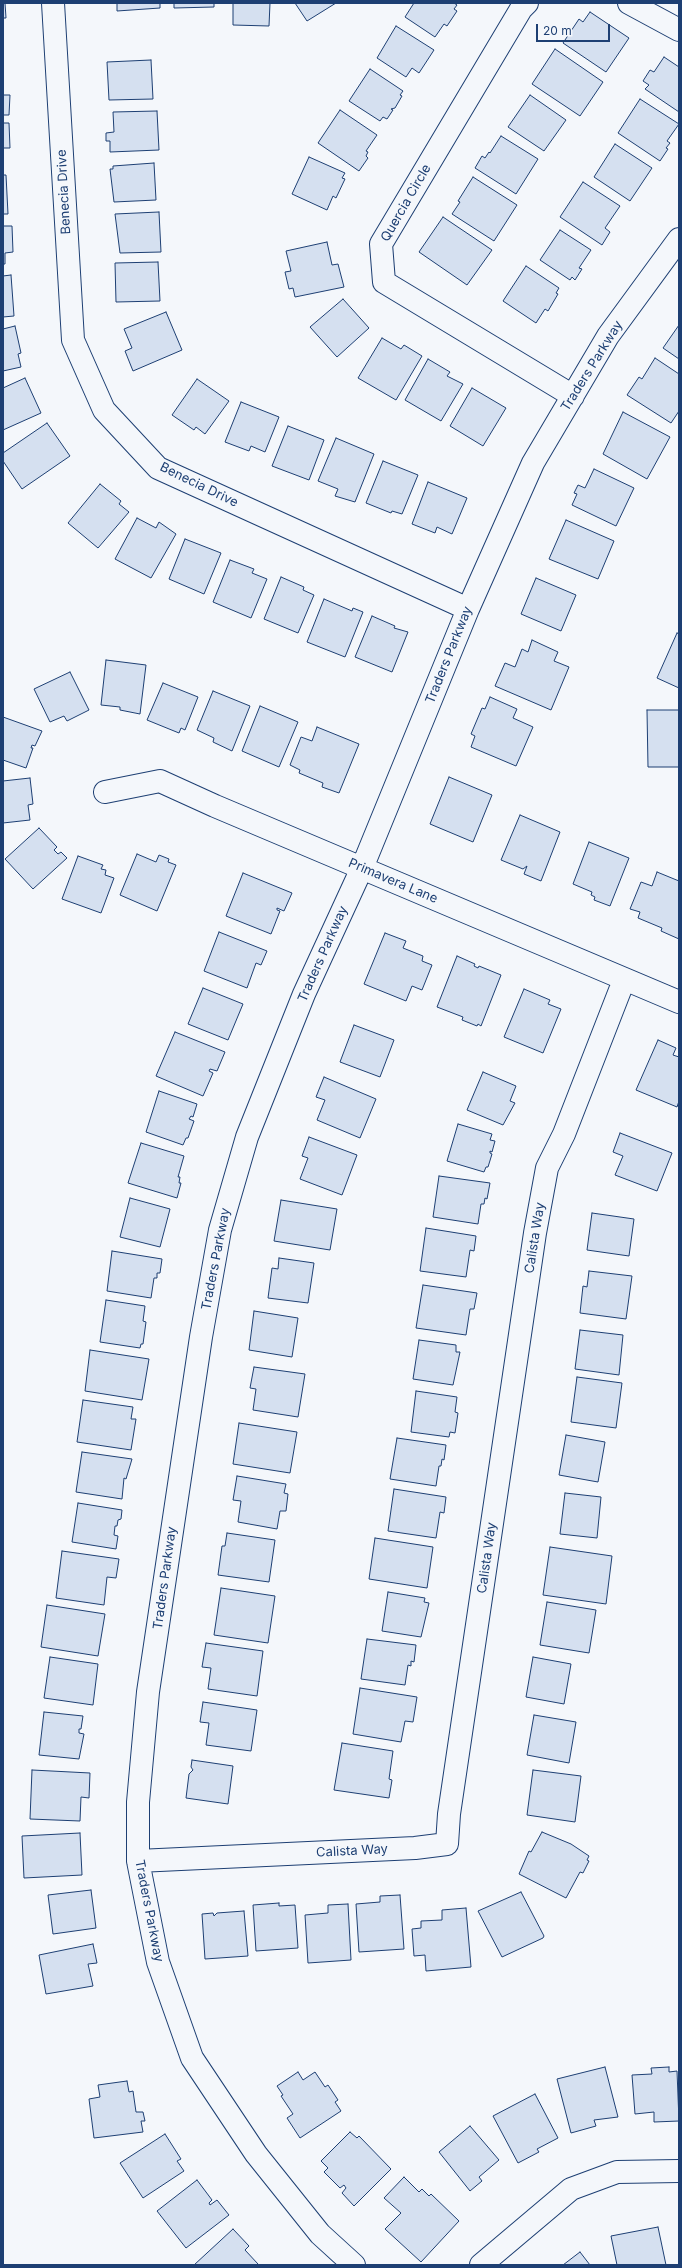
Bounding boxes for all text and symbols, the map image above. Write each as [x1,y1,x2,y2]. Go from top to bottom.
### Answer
scale bar [538,16,612,42]
text: 20 m [543,23,572,38]
street label: Benecia Drive [54,149,74,235]
street label: Quercia Circle [378,161,434,245]
street label: Traders Parkway [558,318,626,414]
street label: Benecia Drive [157,459,241,511]
street label: Traders Parkway [422,604,476,706]
street label: Primavera Lane [346,855,440,907]
street label: Traders Parkway [295,903,351,1005]
street label: Calista Way [522,1201,548,1275]
street label: Traders Parkway [198,1207,234,1311]
street label: Calista Way [474,1521,500,1595]
street label: Traders Parkway [150,1526,180,1630]
street label: Calista Way [316,1841,388,1861]
street label: Traders Parkway [131,1859,167,1963]

